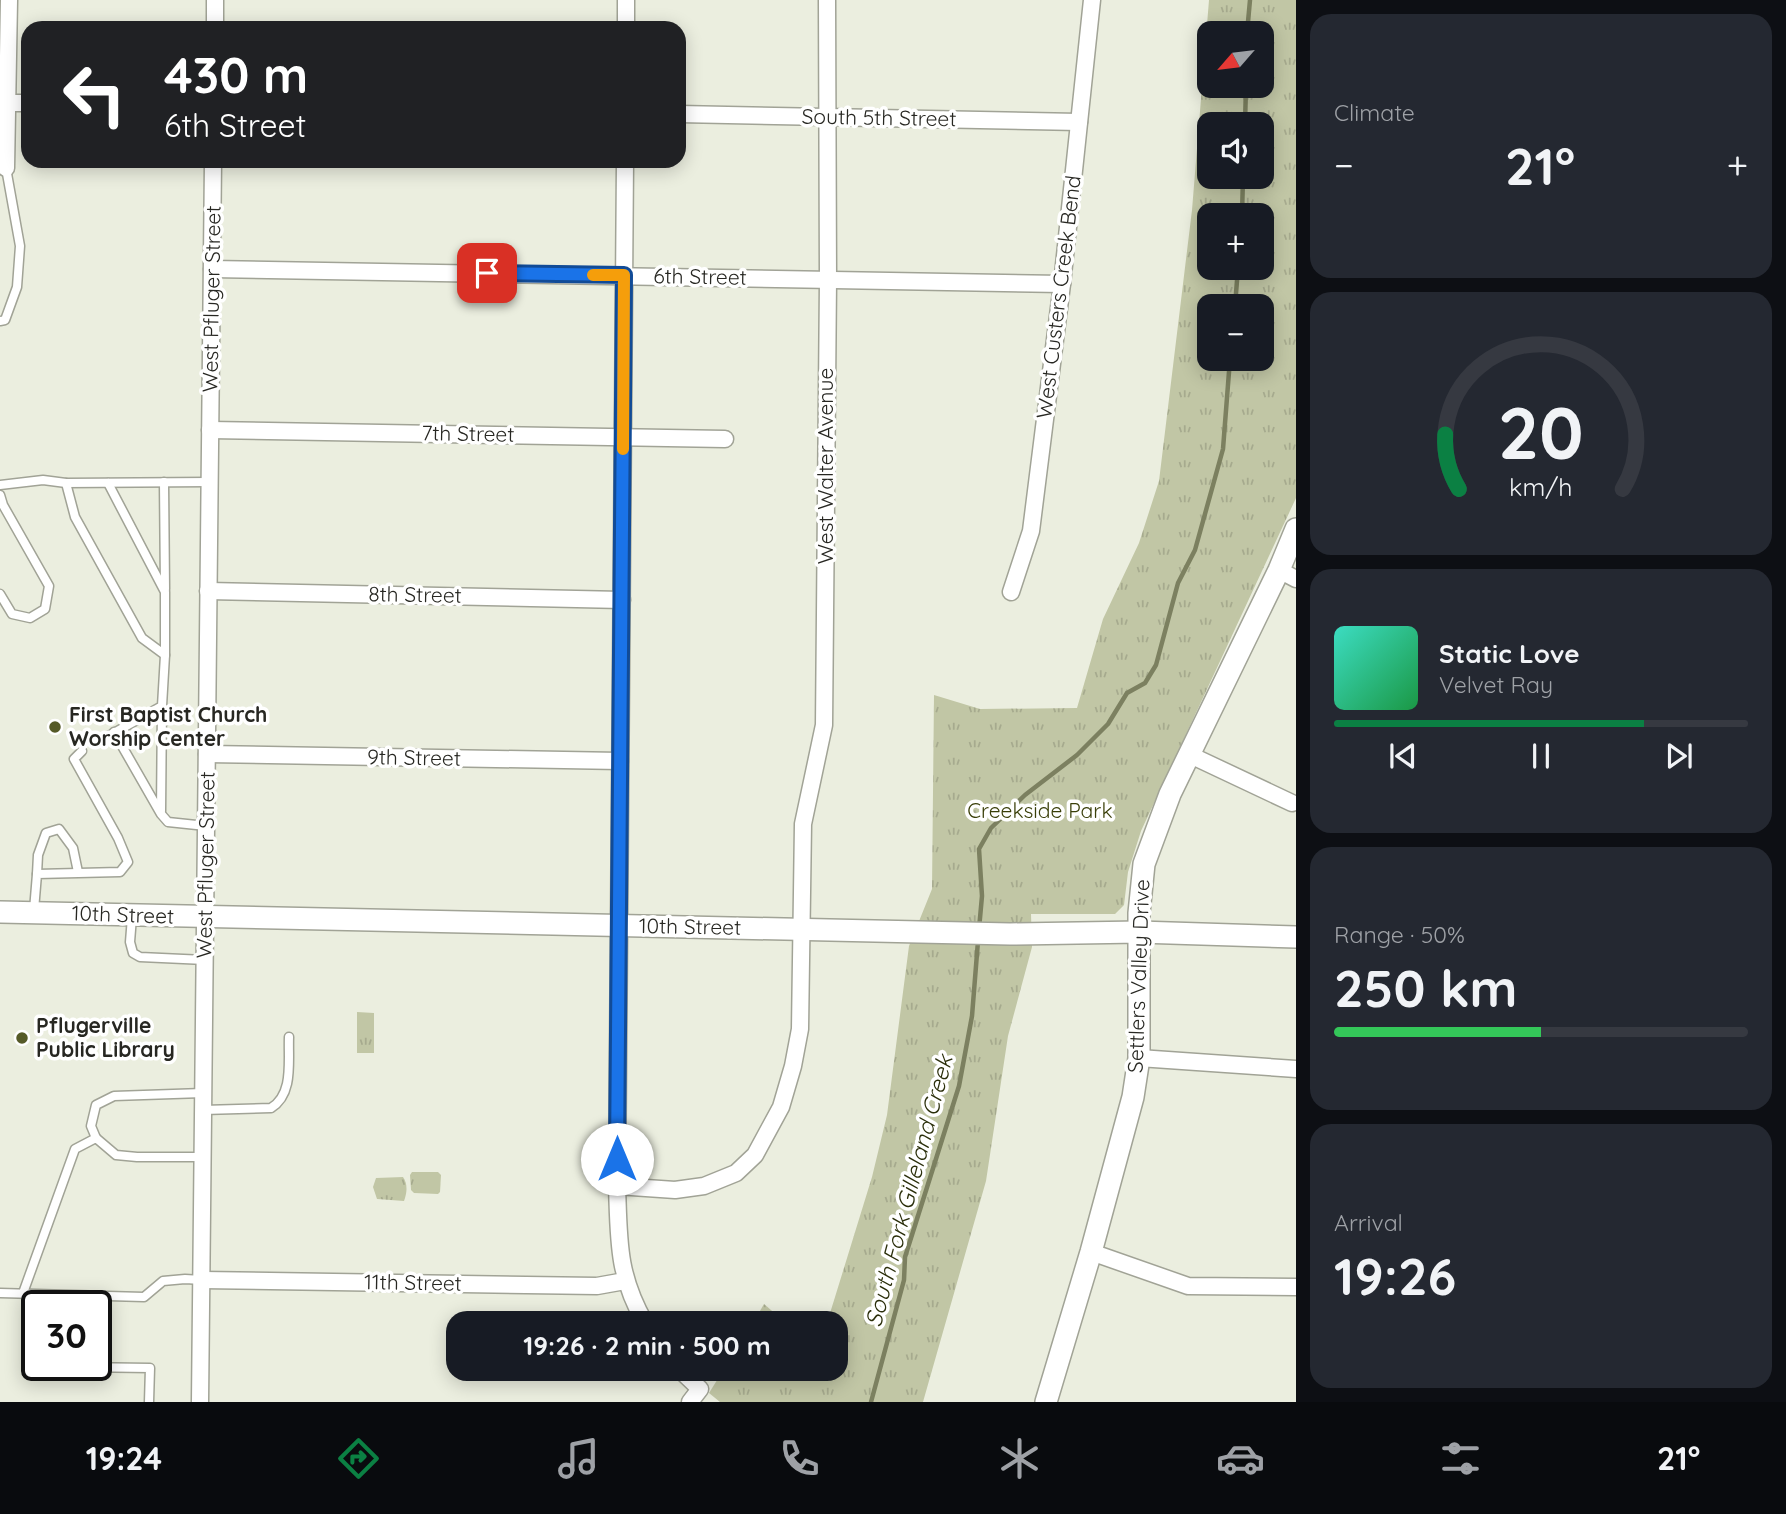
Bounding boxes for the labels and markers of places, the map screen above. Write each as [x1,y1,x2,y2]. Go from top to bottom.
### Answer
pin [457,243,517,303]
place label: First Baptist Church Worship Center [69,701,267,751]
marker: First Baptist Church Worship Center [47,719,63,735]
place label: Pflugerville Public Library [36,1012,175,1062]
marker: Pflugerville Public Library [14,1030,30,1046]

